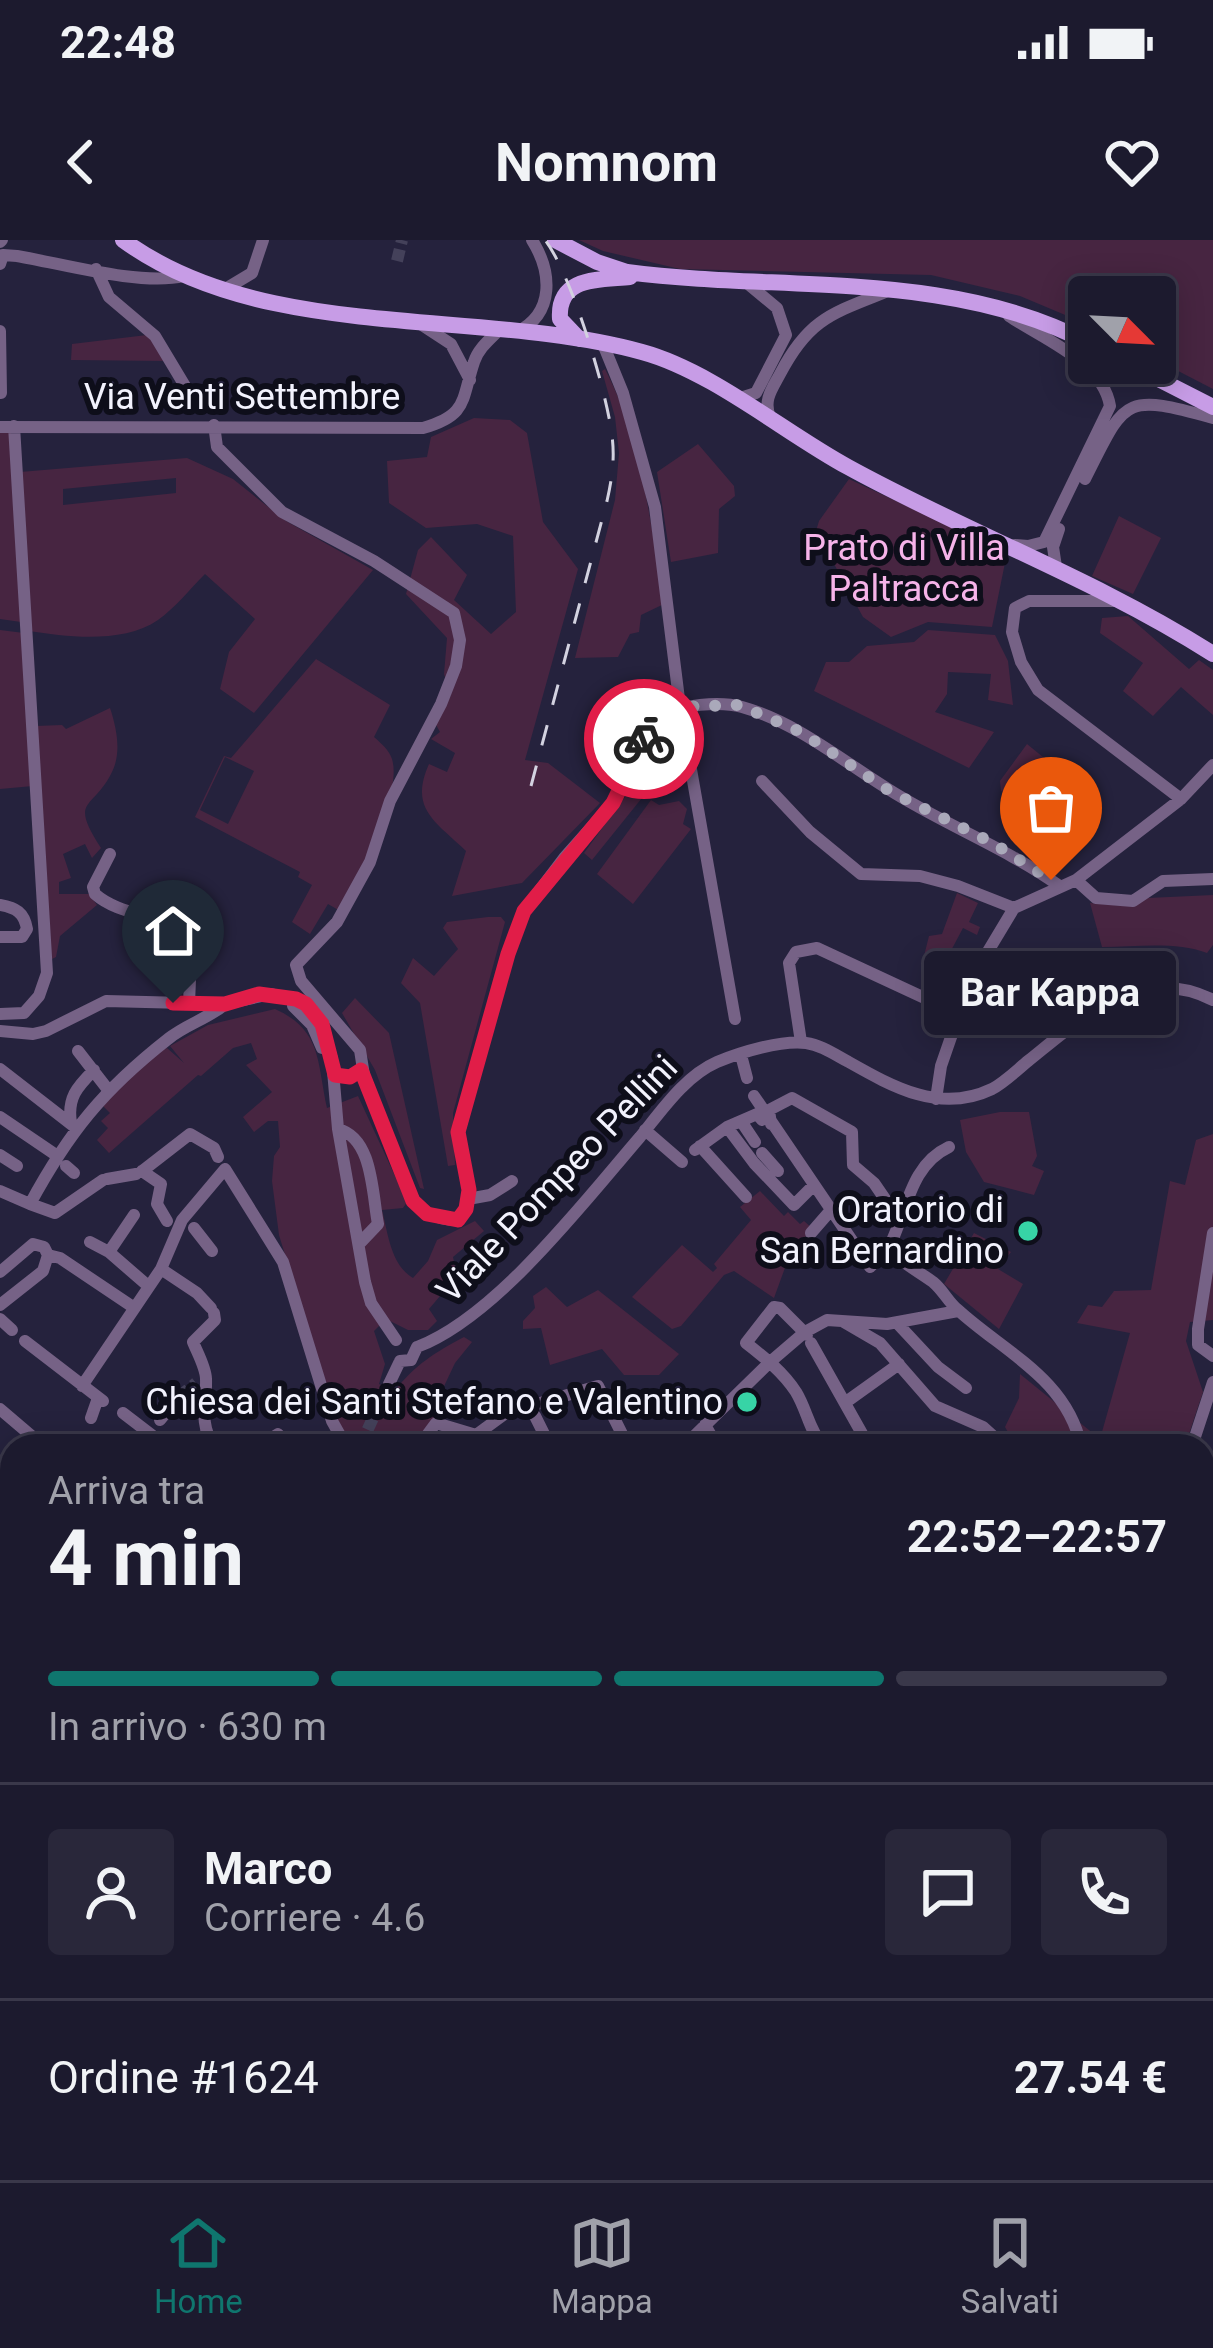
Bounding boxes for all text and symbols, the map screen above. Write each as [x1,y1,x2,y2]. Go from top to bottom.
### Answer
text: 22:48 [60,16,176,69]
icon: back [48,129,114,195]
icon: heart [1099,129,1165,195]
text: Nomnom [495,131,718,194]
north arrow [1068,276,1176,384]
map controls [1068,276,1176,384]
street label: Via Venti Settembre [84,376,400,418]
park label: Prato di Villa Paltracca [803,527,1005,610]
courier [584,679,704,799]
icon: bike [611,706,677,772]
pin [1000,757,1102,880]
icon: bag [1018,775,1084,841]
pin [122,880,224,1003]
icon: home [140,898,206,964]
callout: Bar Kappa [925,952,1177,1036]
text: Bar Kappa [960,970,1140,1016]
street label: Viale Pompeo Pellini [428,1046,686,1312]
place label: Oratorio di San Bernardino [760,1189,1004,1272]
marker: Oratorio di San Bernardino [1015,1218,1041,1244]
place label: Chiesa dei Santi Stefano e Valentino [145,1381,723,1423]
marker: Chiesa dei Santi Stefano e Valentino [734,1389,760,1415]
text: Arriva tra [48,1468,205,1514]
text: 22:52–22:57 [907,1510,1167,1563]
text: 4 min [48,1513,244,1604]
text: In arrivo · 630 m [48,1704,327,1750]
button: person [48,1829,174,1955]
button: chat [885,1829,1011,1955]
button: phone [1041,1829,1167,1955]
text: Marco [204,1842,332,1895]
text: Corriere · 4.6 [204,1895,425,1941]
text: Ordine #1624 [48,2051,319,2104]
text: 27.54 € [1014,2051,1167,2104]
tab: Home [154,2210,243,2321]
tab: Mappa [551,2210,653,2321]
tab: Salvati [961,2210,1059,2321]

